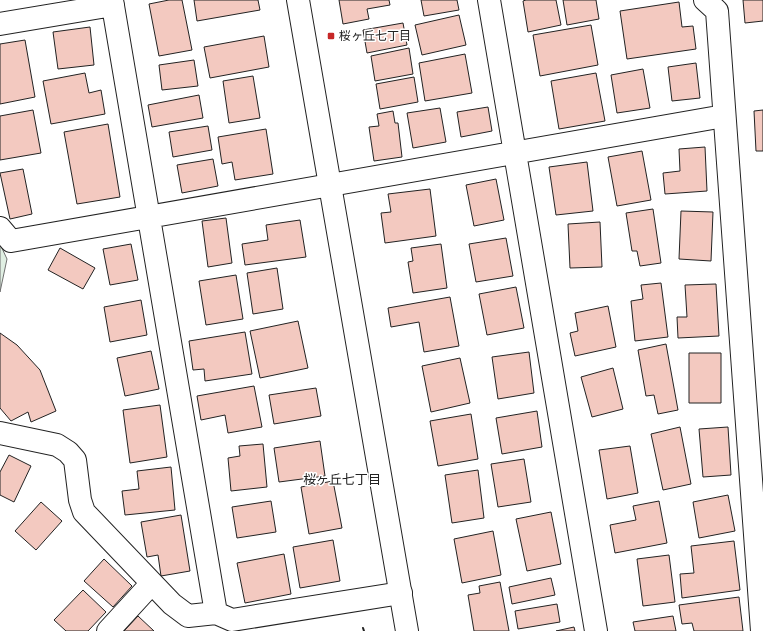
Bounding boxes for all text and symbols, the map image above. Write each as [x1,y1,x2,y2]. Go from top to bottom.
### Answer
place label: 桜ヶ丘七丁目 [339,29,411,43]
marker: 桜ヶ丘七丁目 [326,31,336,41]
district label: 桜ヶ丘七丁目 [303,472,381,487]

